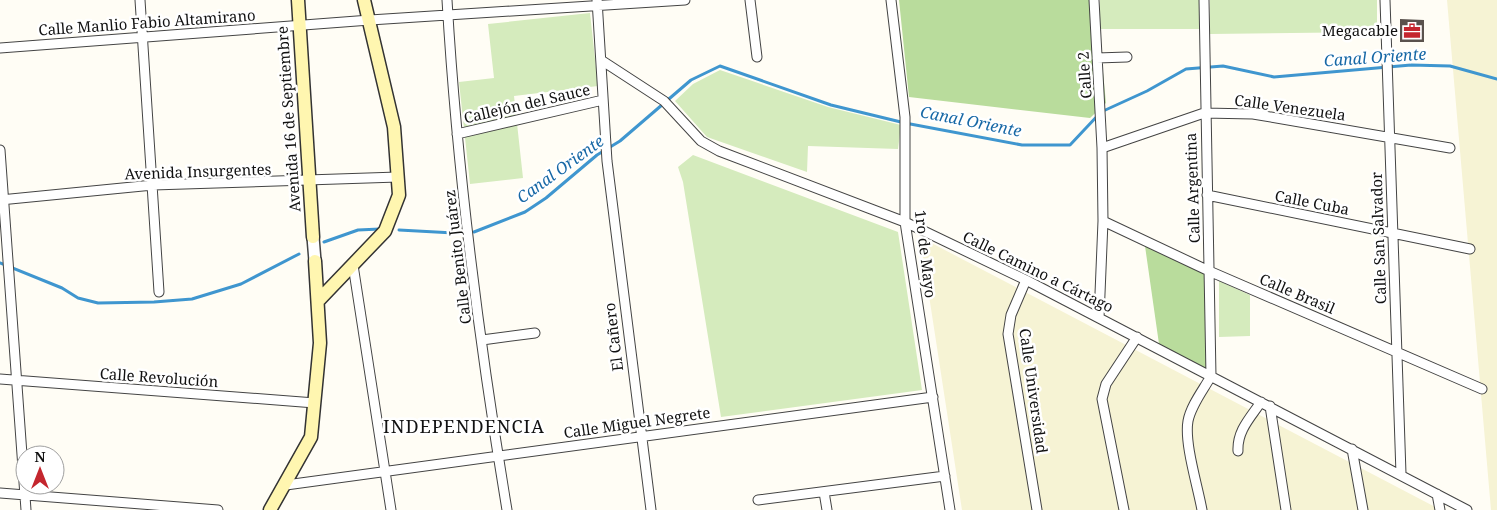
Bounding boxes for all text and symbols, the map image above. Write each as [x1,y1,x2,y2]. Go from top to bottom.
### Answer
street label: Calle Manlio Fabio Altamirano [38,4,256,40]
place label: Megacable [1322,20,1398,40]
office icon: Megacable [1402,21,1422,41]
street label: Avenida 16 de Septiembre [272,25,304,213]
water label: Canal Oriente [1323,42,1427,72]
street label: Calle 2 [1072,51,1096,99]
street label: Callejón del Sauce [462,79,592,127]
street label: Calle Venezuela [1233,89,1347,125]
water label: Canal Oriente [919,100,1024,142]
water label: Canal Oriente [512,130,608,208]
street label: Calle Argentina [1180,132,1204,244]
street label: Avenida Insurgentes [124,158,272,184]
street label: Calle San Salvador [1366,172,1390,305]
street label: Calle Cuba [1273,185,1351,219]
street label: Calle Benito Juárez [439,189,475,325]
street label: 1ro de Mayo [911,209,941,299]
street label: Calle Camino a Cártago [960,226,1117,316]
street label: Calle Brasil [1257,268,1338,318]
street label: El Cañero [599,302,627,373]
street label: Calle Universidad [1015,327,1053,455]
street label: Calle Revolución [99,363,219,391]
street label: Calle Miguel Negrete [562,402,711,442]
district label: INDEPENDENCIA [383,414,545,438]
north arrow [15,445,65,495]
text: N [34,447,46,466]

